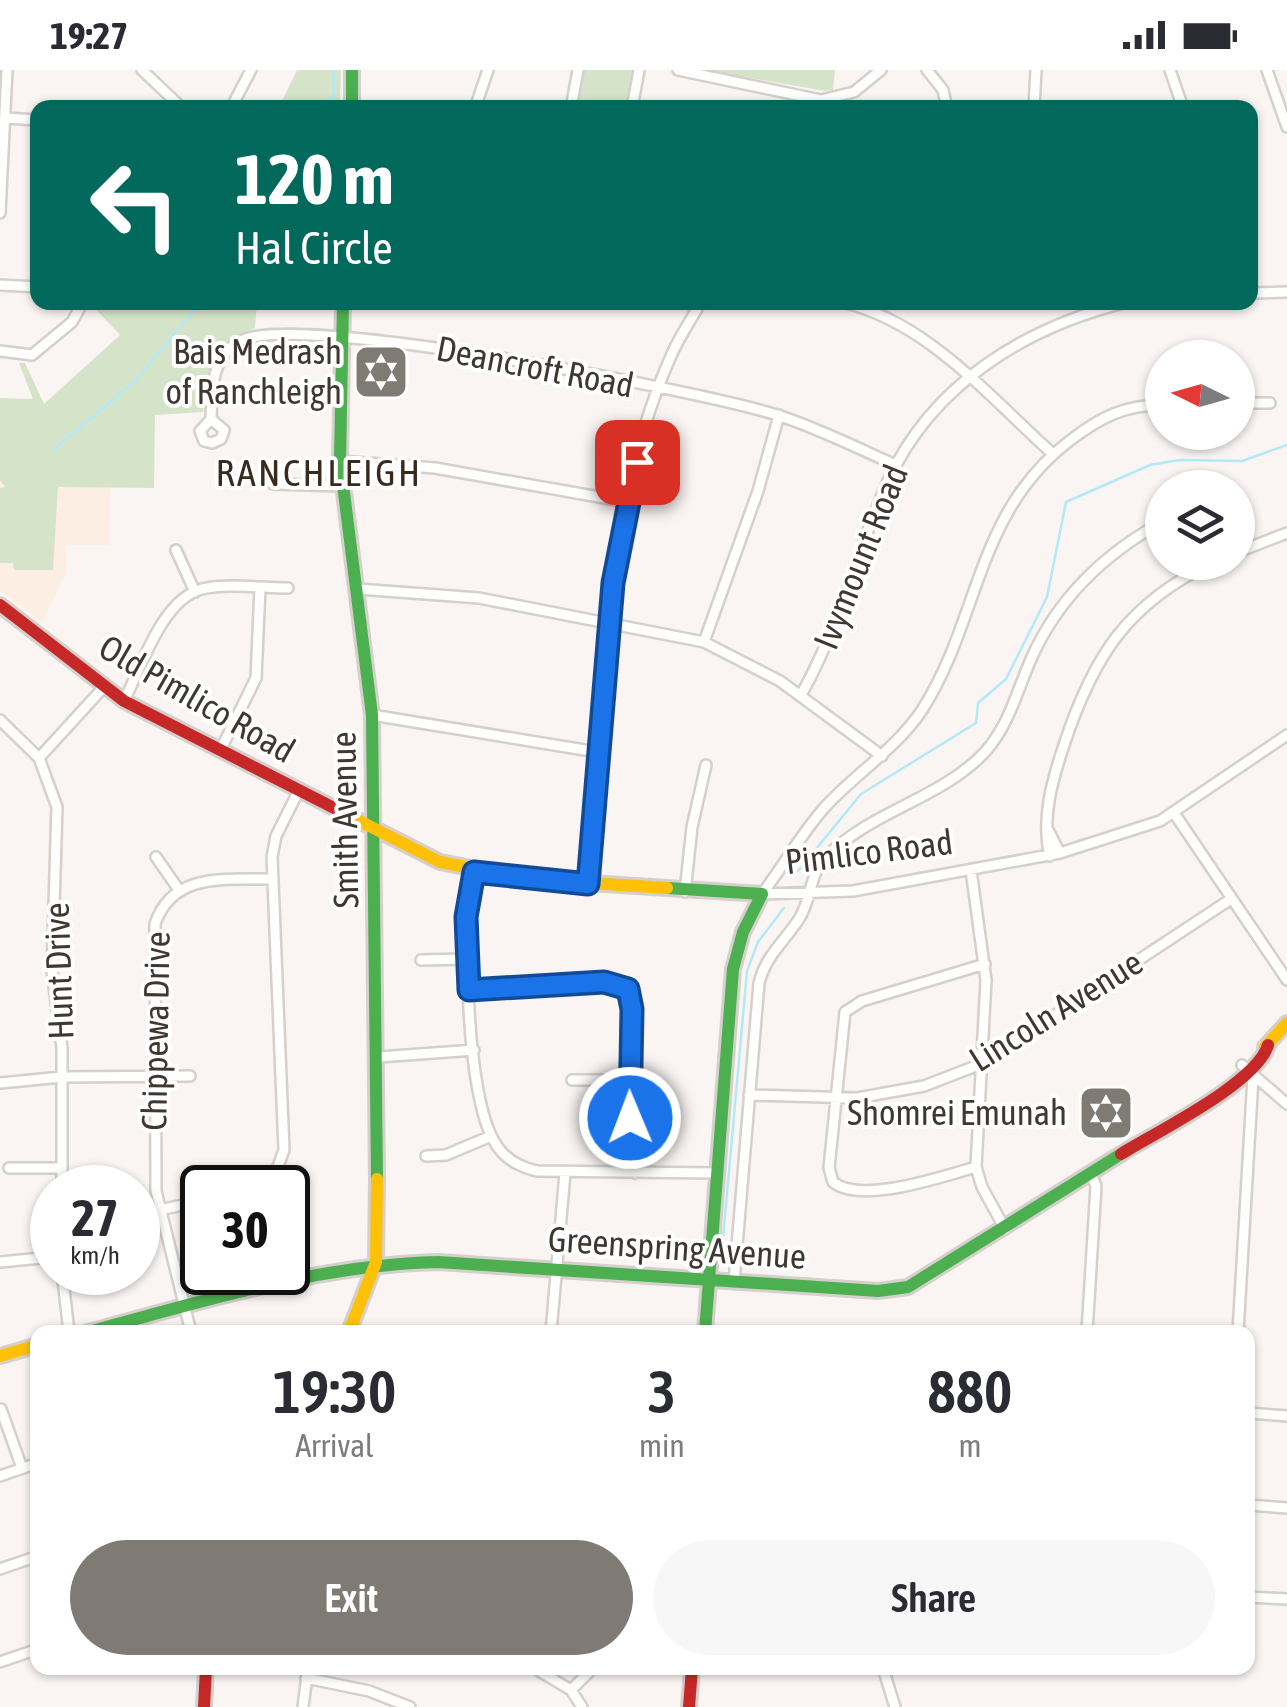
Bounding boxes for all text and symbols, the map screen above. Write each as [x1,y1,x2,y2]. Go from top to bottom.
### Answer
text: 19:27 [50,14,128,57]
text: 120 m [235,139,394,219]
icon: left [70,140,200,270]
text: Hal Circle [235,222,393,274]
street label: Deancroft Road [433,327,637,405]
place label: Bais Medrash of Ranchleigh [166,331,342,411]
north arrow [1145,340,1255,450]
map controls [1145,340,1255,580]
synagogue icon: Bais Medrash of Ranchleigh [351,342,411,402]
pin [595,420,680,505]
icon: arrive [610,435,665,490]
district label: RANCHLEIGH [215,451,423,494]
street label: Ivymount Road [805,459,915,655]
button: layers [1145,470,1255,580]
street label: Old Pimlico Road [93,626,302,770]
street label: Smith Avenue [322,731,366,909]
street label: Pimlico Road [783,821,955,881]
street label: Hunt Drive [36,902,80,1040]
street label: Chippewa Drive [133,931,177,1131]
street label: Lincoln Avenue [962,941,1149,1079]
position arrow [578,1066,682,1170]
synagogue icon: Shomrei Emunah [1076,1083,1136,1143]
place label: Shomrei Emunah [847,1092,1067,1132]
speed limit sign: 30 [180,1165,310,1295]
text: 27 [71,1189,118,1247]
street label: Greenspring Avenue [547,1218,807,1276]
text: km/h [70,1241,120,1269]
text: 19:30 [273,1357,396,1426]
text: 3 [648,1357,676,1426]
text: 880 [928,1357,1012,1426]
text: Arrival [295,1427,374,1464]
text: min [639,1427,685,1464]
text: m [958,1427,981,1464]
button: Exit [70,1540,633,1655]
button: Share [653,1540,1215,1655]

